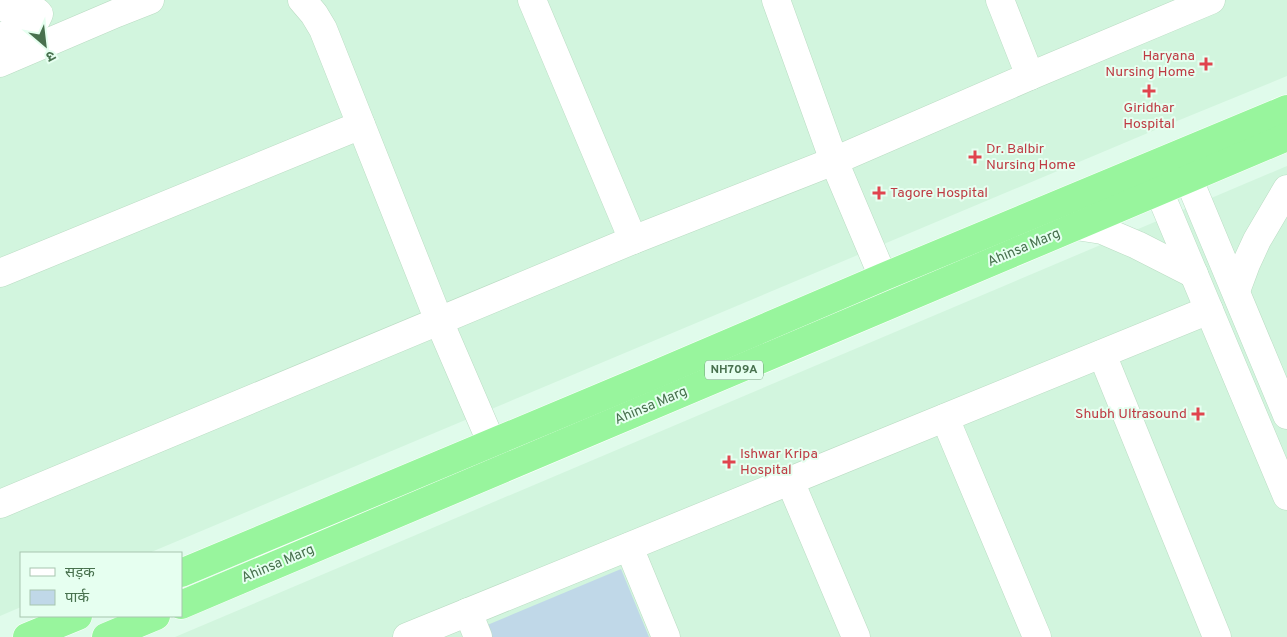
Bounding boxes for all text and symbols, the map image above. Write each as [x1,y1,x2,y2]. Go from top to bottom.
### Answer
north arrow [20,20,70,70]
text: उ [42,46,58,65]
place label: Haryana Nursing Home [1105,48,1195,81]
marker: Haryana Nursing Home [1199,57,1213,71]
marker: Giridhar Hospital [1142,84,1156,98]
place label: Giridhar Hospital [1123,100,1175,133]
place label: Dr. Balbir Nursing Home [986,141,1076,174]
marker: Dr. Balbir Nursing Home [968,150,982,164]
place label: Tagore Hospital [890,185,988,202]
marker: Tagore Hospital [872,186,886,200]
street label: Ahinsa Marg [985,225,1063,271]
road number: NH709A [705,360,763,380]
street label: Ahinsa Marg [612,383,690,429]
place label: Shubh Ultrasound [1075,406,1187,423]
marker: Shubh Ultrasound [1191,407,1205,421]
place label: Ishwar Kripa Hospital [740,446,818,479]
marker: Ishwar Kripa Hospital [722,455,736,469]
street label: Ahinsa Marg [239,541,317,587]
legend [20,552,182,617]
text: सड़क [65,564,95,583]
text: पार्क [65,588,89,608]

